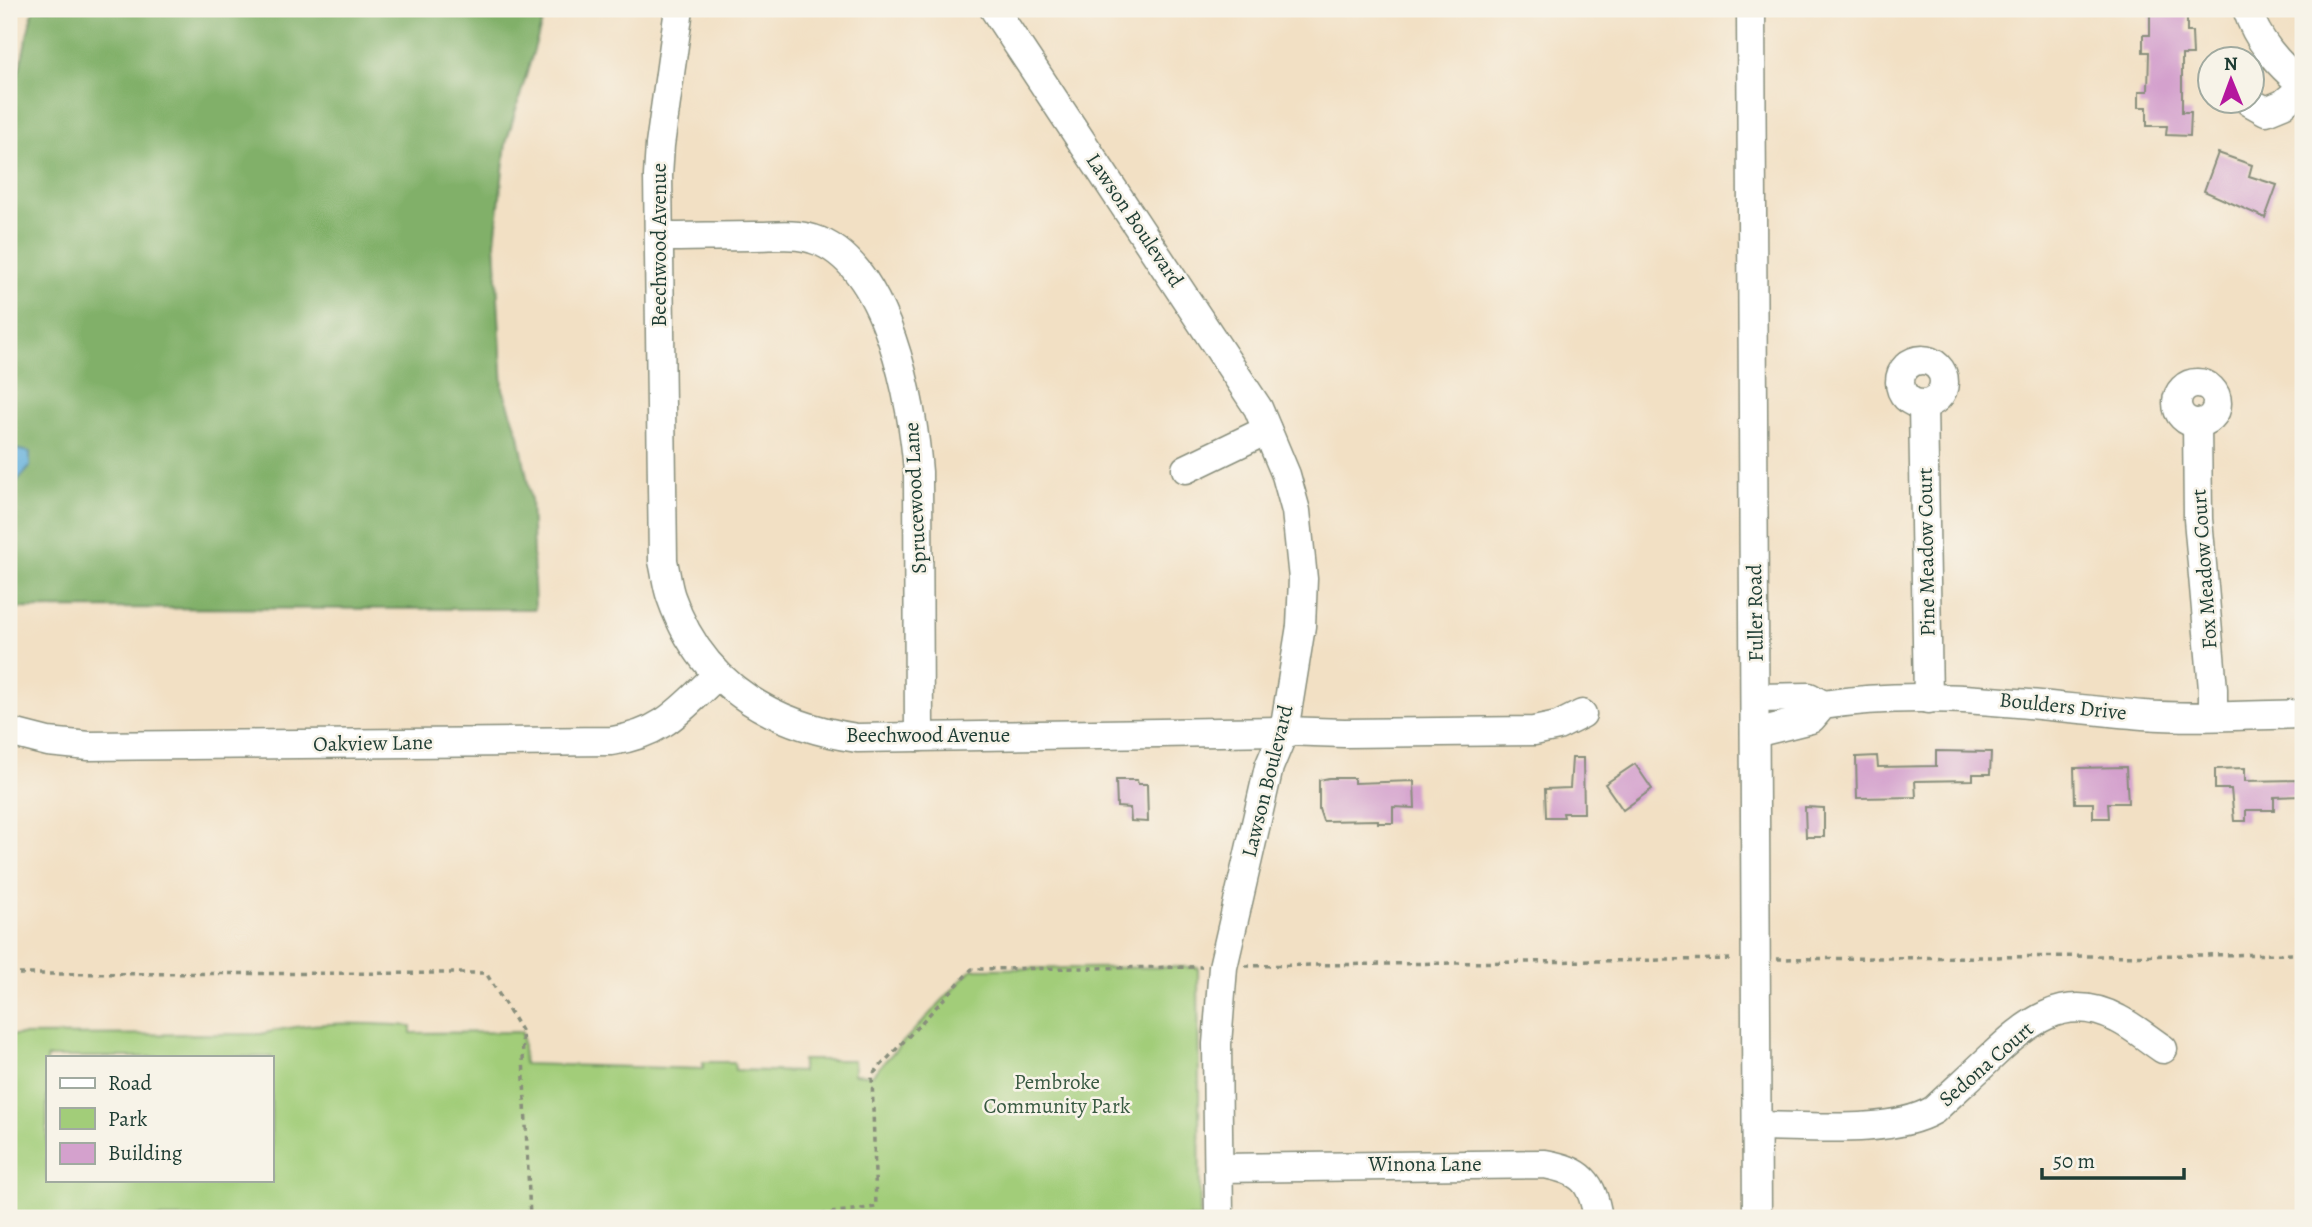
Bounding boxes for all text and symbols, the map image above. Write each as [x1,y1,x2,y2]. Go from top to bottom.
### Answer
north arrow [2196,46,2266,116]
text: N [2224,51,2238,77]
street label: Lawson Boulevard [1080,148,1191,293]
street label: Beechwood Avenue [645,163,673,327]
street label: Sprucewood Lane [897,421,933,575]
street label: Pine Meadow Court [1911,467,1941,637]
street label: Fox Meadow Court [2184,488,2224,650]
street label: Fuller Road [1740,563,1770,662]
street label: Boulders Drive [1998,685,2128,727]
street label: Lawson Boulevard [1235,701,1300,860]
street label: Beechwood Avenue [846,721,1010,749]
street label: Oakview Lane [313,728,433,758]
street label: Sedona Court [1933,1015,2039,1113]
legend [46,1056,273,1182]
park label: Pembroke Community Park [984,1068,1131,1120]
text: Road [108,1069,152,1097]
text: Park [108,1105,148,1133]
scale bar [2042,1136,2184,1180]
text: Building [108,1139,183,1167]
text: 50 m [2053,1147,2095,1175]
street label: Winona Lane [1367,1150,1482,1178]

